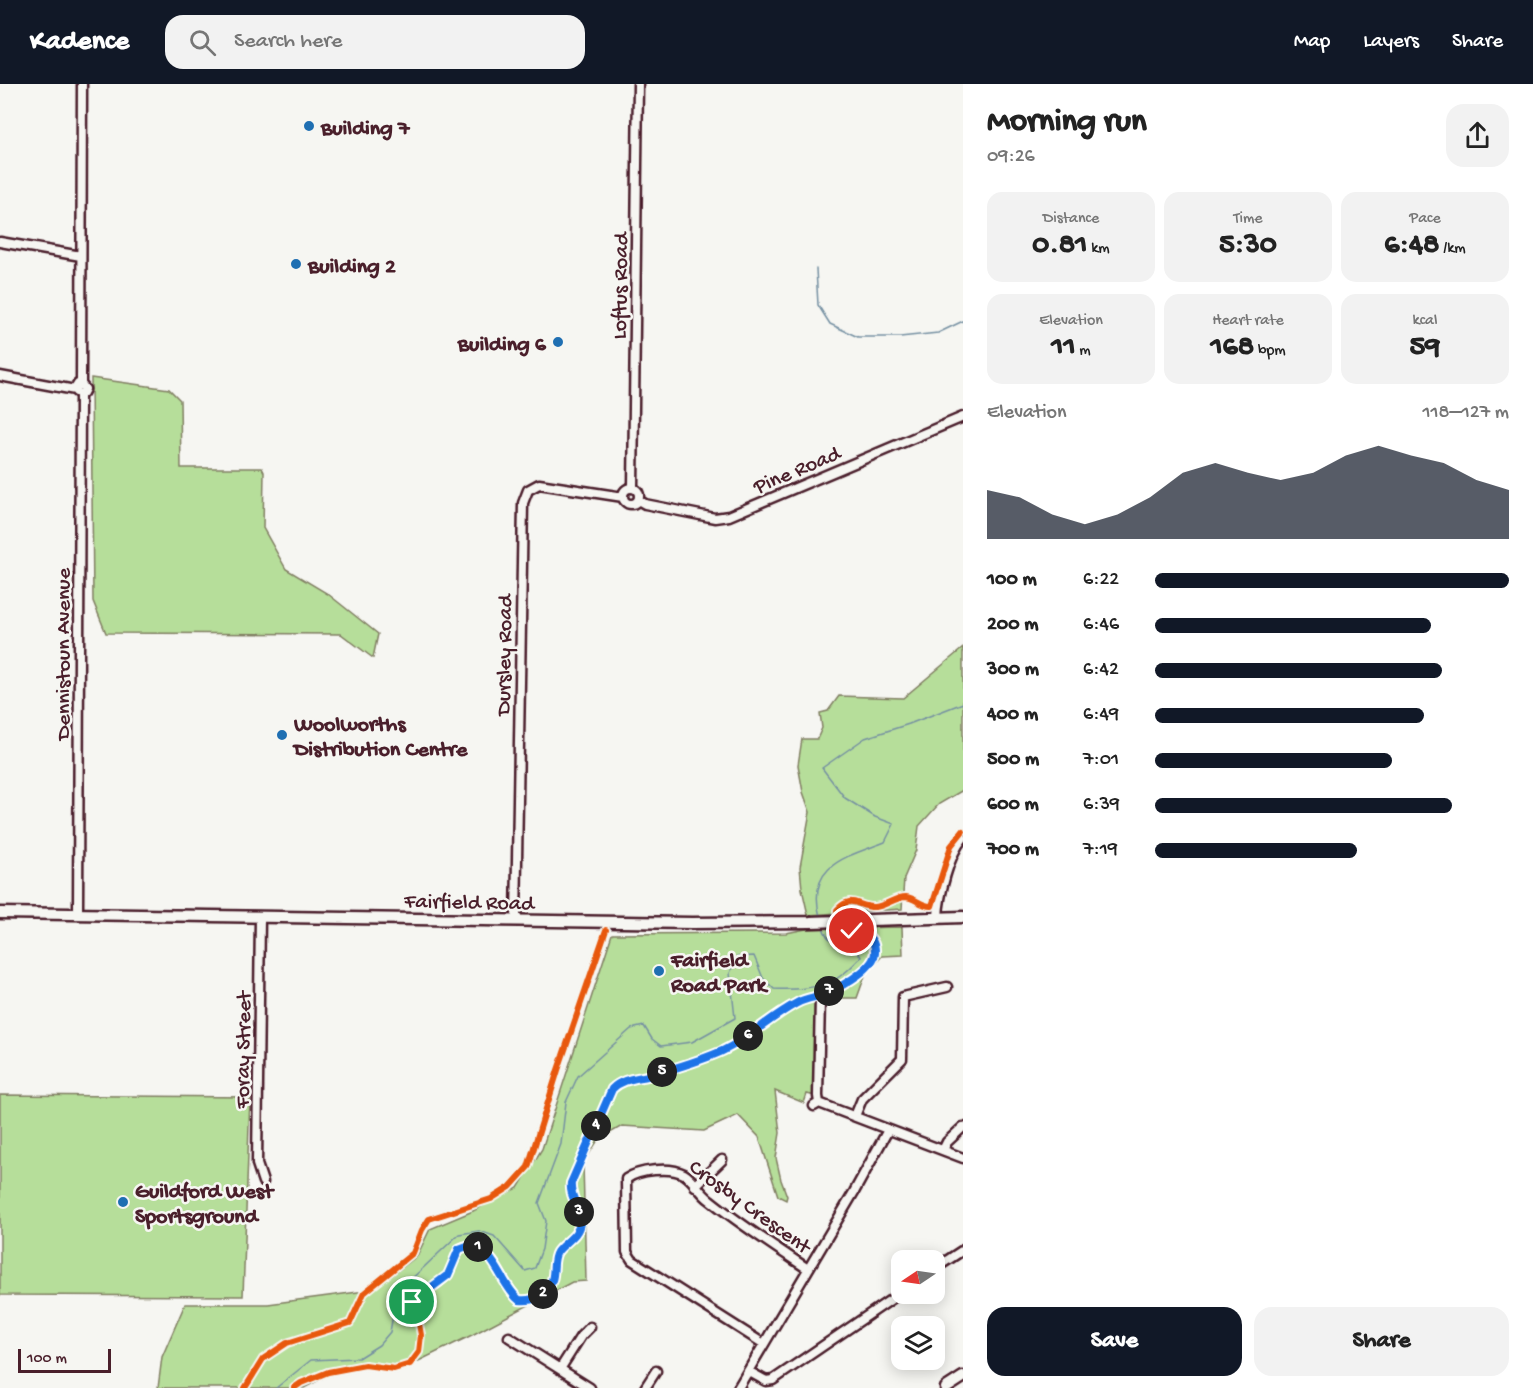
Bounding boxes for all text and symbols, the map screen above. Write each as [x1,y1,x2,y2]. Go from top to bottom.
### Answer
search box [165,15,585,69]
text: Kadence [30,26,129,59]
icon: search [186,26,219,59]
text: Search here [234,29,342,55]
text: Map [1294,30,1330,55]
text: Layers [1363,30,1419,55]
text: Share [1452,30,1503,55]
text: Morning run [987,104,1147,142]
button: share [1446,104,1509,167]
place label: Building 7 [320,117,411,143]
marker: Building 7 [302,119,316,133]
text: 09:26 [987,146,1035,169]
text: Distance [1043,210,1099,229]
text: Time [1233,210,1263,229]
text: Pace [1409,210,1441,229]
text: 0.81 [1032,229,1087,264]
text: 5:30 [1219,229,1277,264]
text: 6:48 [1384,229,1440,264]
street label: Loftus Road [608,230,636,340]
text: km [1087,240,1110,259]
text: /km [1440,240,1466,259]
place label: Building 2 [307,255,396,281]
marker: Building 2 [289,257,303,271]
text: Elevation [1039,312,1103,331]
text: Heart rate [1212,312,1284,331]
text: kcal [1413,312,1437,331]
text: 11 [1051,331,1076,366]
text: 168 [1210,331,1254,366]
text: 59 [1410,331,1440,366]
place label: Building 6 [457,333,547,359]
marker: Building 6 [551,335,565,349]
text: m [1076,342,1091,361]
text: bpm [1254,342,1286,361]
text: Elevation [987,402,1067,425]
text: 118–127 m [1422,402,1509,425]
street label: Pine Road [749,441,847,502]
street label: Dennistoun Avenue [52,567,78,742]
text: 100 m [987,569,1037,592]
text: 6:22 [1083,569,1119,592]
street label: Dursley Road [492,592,520,718]
text: 200 m [987,614,1038,637]
text: 6:46 [1083,614,1119,637]
text: 300 m [987,659,1039,682]
text: 6:42 [1083,659,1119,682]
text: 400 m [987,704,1038,727]
text: 6:49 [1083,704,1119,727]
place label: Woolworths Distribution Centre [292,713,468,764]
marker: Woolworths Distribution Centre [275,728,289,742]
text: 500 m [987,749,1039,772]
text: 7:01 [1083,749,1119,772]
text: 600 m [987,794,1039,817]
text: 6:39 [1083,794,1120,817]
text: 700 m [987,839,1039,862]
text: 7:19 [1083,839,1118,862]
street label: Fairfield Road [403,890,536,918]
pin [826,905,877,956]
icon: check [835,914,868,947]
place label: Fairfield Road Park [670,949,768,1000]
marker: Fairfield Road Park [652,964,666,978]
pin: 7 [814,976,844,1006]
text: 7 [825,981,833,1000]
street label: Foray Street [231,989,259,1110]
pin: 6 [733,1021,763,1051]
text: 6 [744,1026,752,1045]
pin: 5 [647,1057,677,1087]
text: 5 [658,1062,666,1081]
pin: 4 [581,1111,611,1141]
text: 4 [592,1116,600,1135]
street label: Crosby Crescent [683,1155,816,1262]
place label: Guildford West Sportsground [135,1180,275,1231]
marker: Guildford West Sportsground [116,1195,130,1209]
pin: 3 [564,1197,594,1227]
text: 3 [575,1202,583,1221]
pin: 1 [463,1232,493,1262]
text: 1 [475,1237,481,1256]
north arrow [891,1250,945,1304]
map controls [891,1250,945,1370]
pin [386,1276,437,1327]
pin: 2 [528,1279,558,1309]
text: 2 [539,1284,547,1303]
icon: arrive [395,1285,428,1318]
button: Save [987,1307,1242,1376]
button: Share [1254,1307,1509,1376]
button: layers [891,1316,945,1370]
scale bar [18,1346,111,1374]
text: 100 m [27,1350,67,1369]

